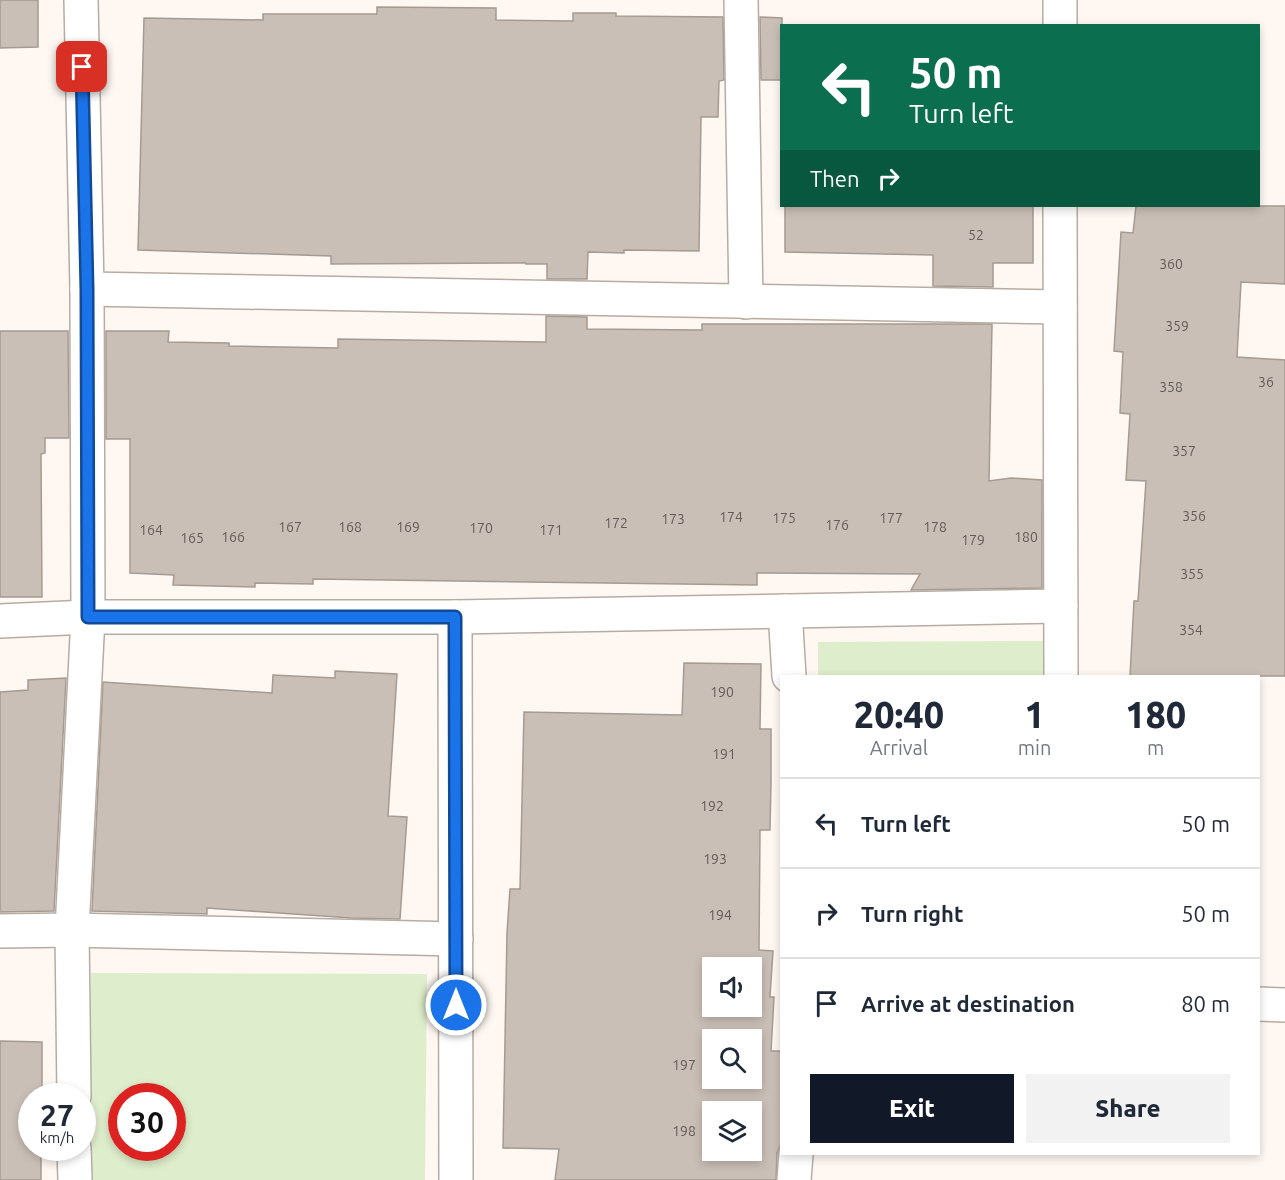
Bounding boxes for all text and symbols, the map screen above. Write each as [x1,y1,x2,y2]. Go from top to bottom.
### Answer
pin [56,41,107,92]
icon: left [810,48,888,126]
text: 50 m [909,49,1003,96]
icon: arrive [65,50,98,83]
text: Turn left [909,98,1013,128]
icon: right [872,162,905,195]
text: Then [810,166,860,191]
house number: 52 [968,227,984,243]
house number: 360 [1159,256,1183,272]
house number: 359 [1165,318,1189,334]
house number: 36 [1258,374,1274,390]
house number: 358 [1159,379,1183,395]
house number: 357 [1172,443,1196,459]
house number: 356 [1182,508,1206,524]
house number: 174 [719,509,743,525]
house number: 175 [772,510,796,526]
house number: 177 [879,510,903,526]
house number: 173 [661,511,685,527]
house number: 172 [604,515,628,531]
house number: 176 [825,517,849,533]
house number: 167 [278,519,302,535]
house number: 168 [338,519,362,535]
house number: 169 [396,519,420,535]
house number: 178 [923,519,947,535]
house number: 170 [469,520,493,536]
house number: 164 [139,522,163,538]
house number: 171 [539,522,563,538]
house number: 166 [221,529,245,545]
house number: 180 [1014,529,1038,545]
house number: 165 [180,530,204,546]
house number: 179 [961,532,985,548]
house number: 355 [1180,566,1204,582]
house number: 354 [1179,622,1203,638]
house number: 190 [710,684,734,700]
text: 20:40 [854,694,944,735]
text: 1 [1024,694,1045,735]
text: 180 [1125,694,1186,735]
text: Arrival [870,736,928,759]
text: min [1018,736,1051,759]
text: m [1147,736,1164,759]
house number: 191 [712,746,736,762]
house number: 192 [700,798,724,814]
icon: left [810,807,843,840]
text: Turn left [861,811,951,836]
text: 50 m [1181,811,1230,836]
house number: 193 [703,851,727,867]
icon: right [810,897,843,930]
text: Turn right [861,901,963,926]
text: 50 m [1181,901,1230,926]
house number: 194 [708,907,732,923]
map controls [702,957,762,1161]
button: sound [702,957,762,1017]
position arrow [424,973,488,1037]
icon: arrive [810,987,843,1020]
text: Arrive at destination [861,991,1075,1016]
text: 80 m [1181,991,1230,1016]
button: search [702,1029,762,1089]
house number: 197 [672,1057,696,1073]
button: Exit [810,1074,1014,1143]
button: Share [1026,1074,1230,1143]
speed limit sign: 30 [108,1083,186,1161]
text: 27 [40,1098,74,1132]
button: layers [702,1101,762,1161]
house number: 198 [672,1123,696,1139]
text: km/h [40,1129,74,1146]

